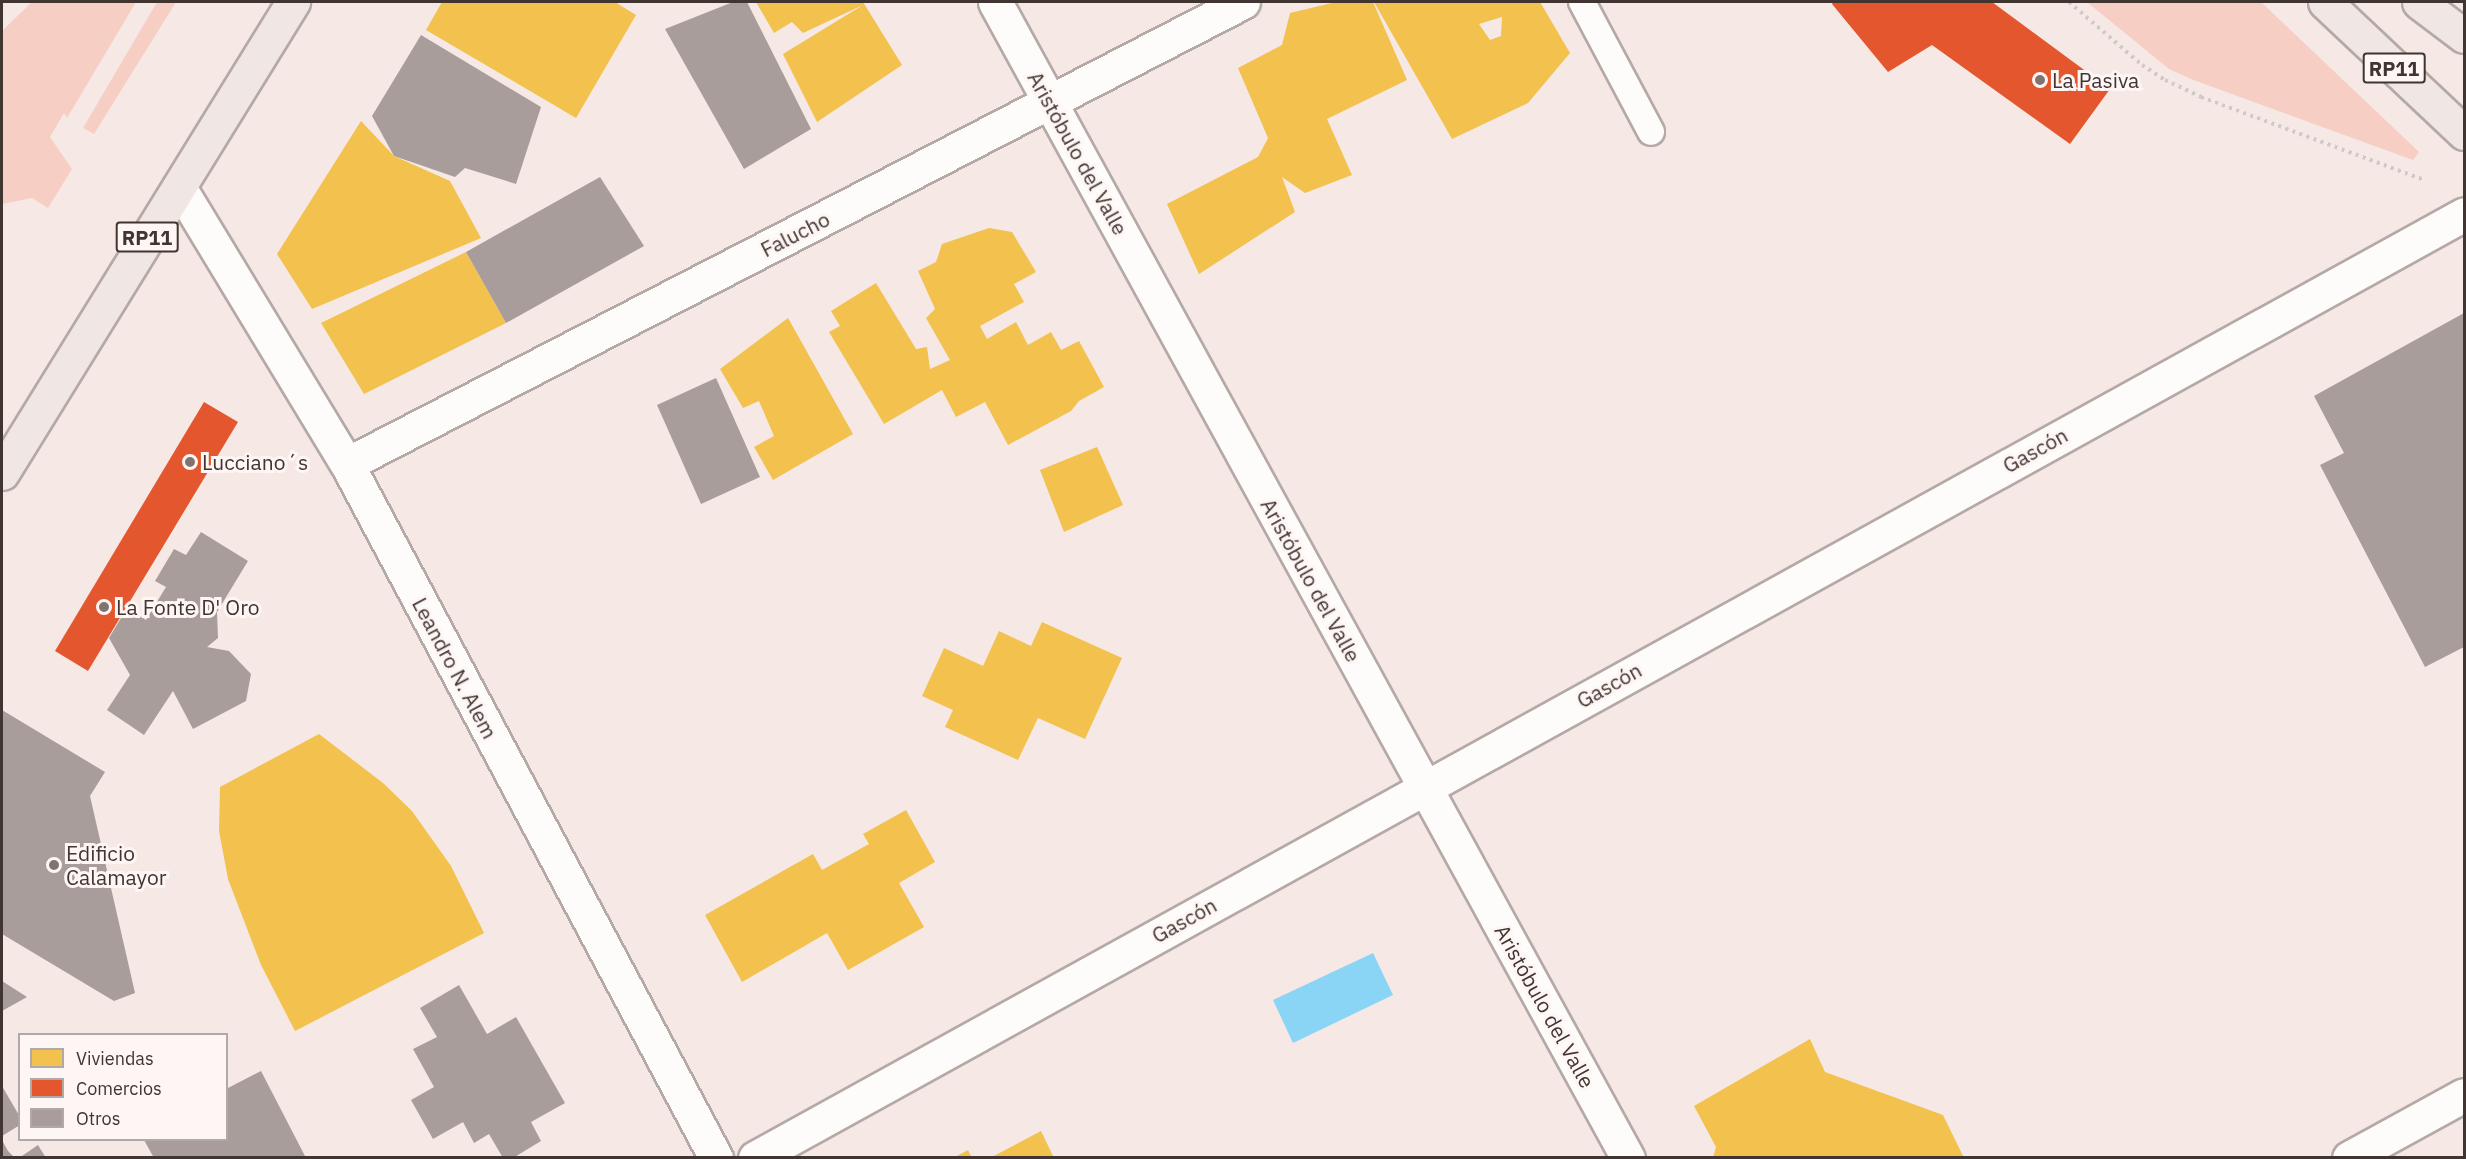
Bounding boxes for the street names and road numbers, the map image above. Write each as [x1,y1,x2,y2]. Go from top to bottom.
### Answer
road number: RP11 [2362,51,2426,85]
street label: Aristóbulo del Valle [1023,67,1133,239]
street label: Falucho [756,206,834,262]
road number: RP11 [116,220,178,254]
street label: Gascón [1998,422,2072,478]
street label: Aristóbulo del Valle [1256,494,1366,666]
street label: Leandro N. Alem [407,593,503,743]
street label: Gascón [1572,657,1646,713]
street label: Gascón [1147,892,1221,948]
street label: Aristóbulo del Valle [1490,920,1600,1092]

